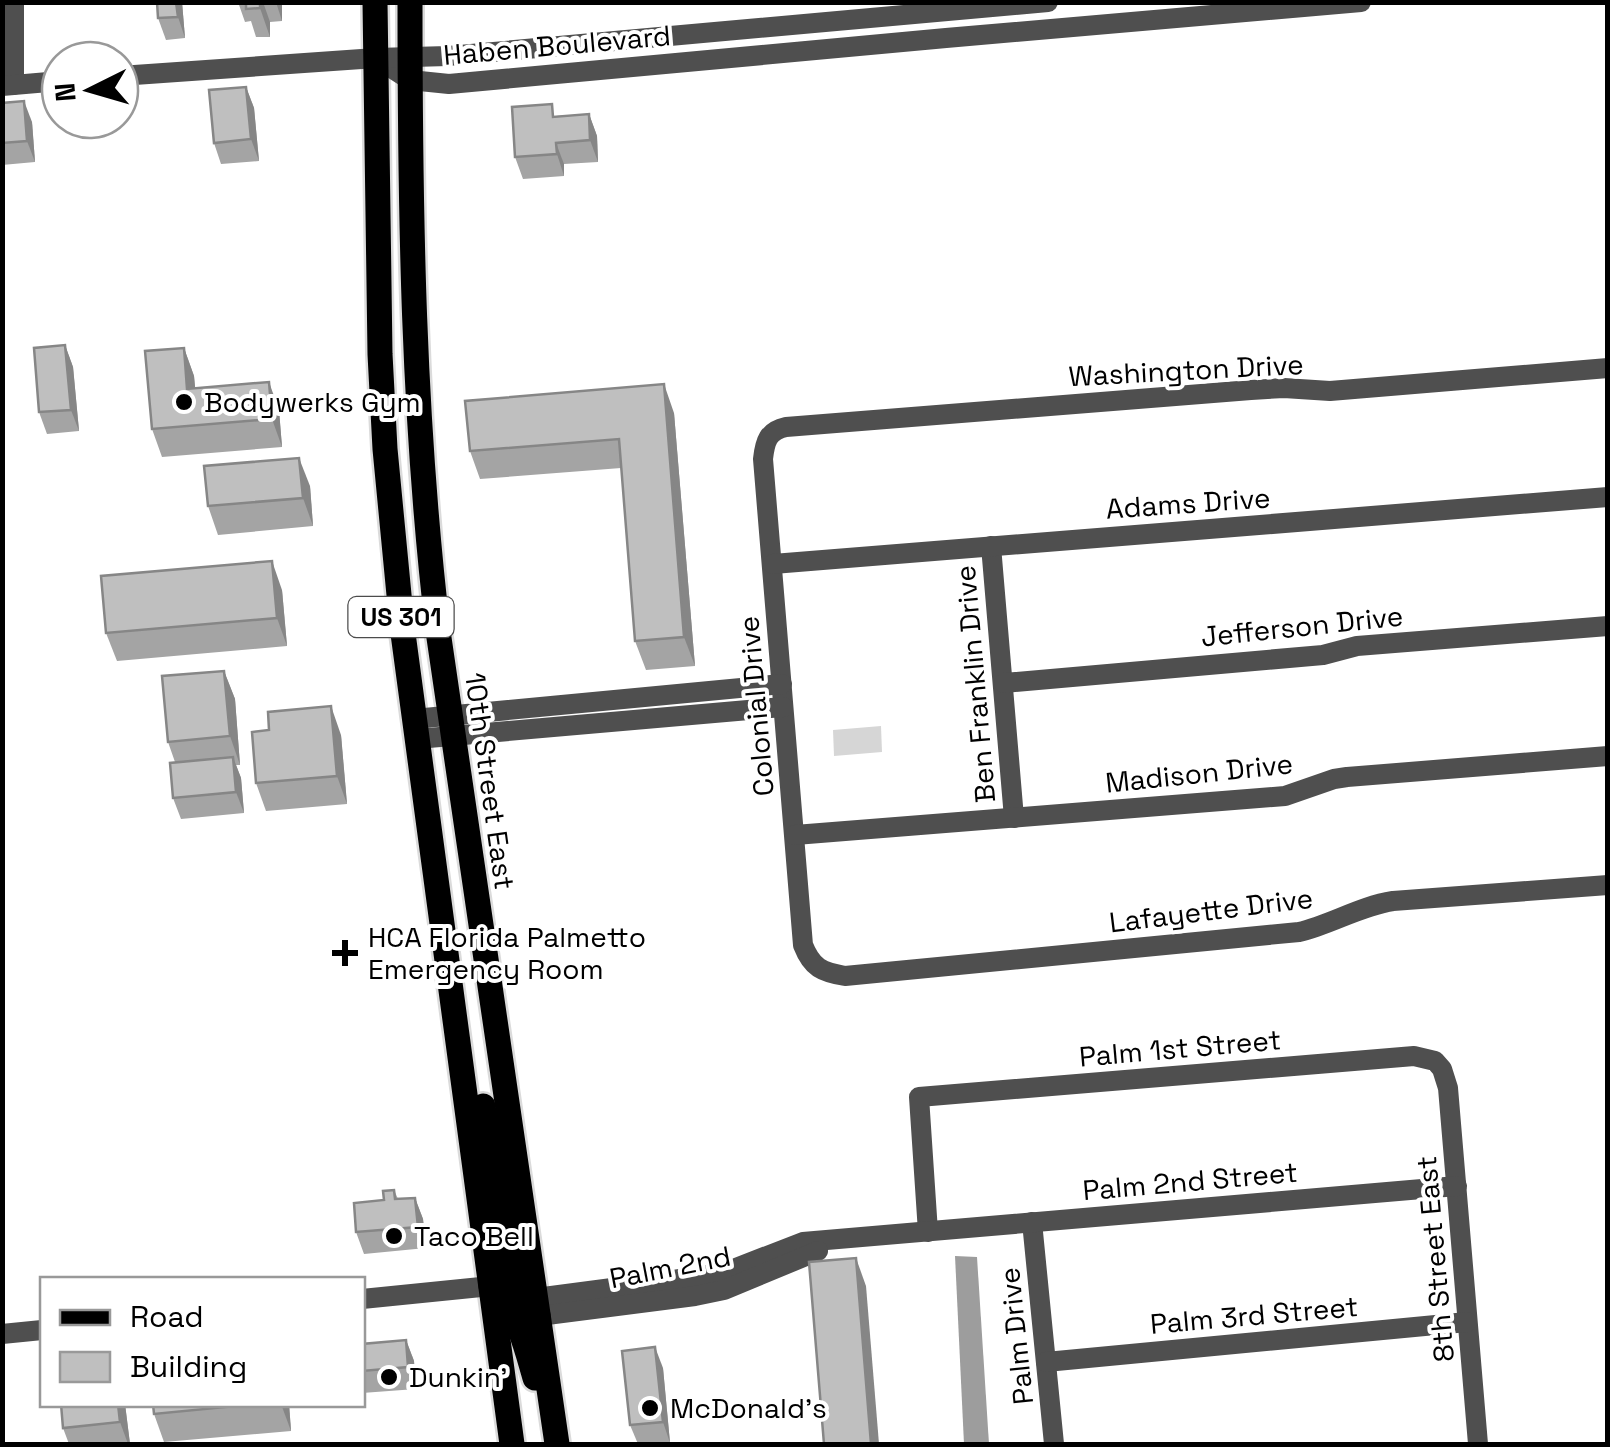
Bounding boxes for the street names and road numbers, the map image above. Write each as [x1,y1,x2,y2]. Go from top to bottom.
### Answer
street label: Haben Boulevard [442,17,672,73]
street label: Washington Drive [1068,346,1304,394]
street label: Adams Drive [1104,479,1272,527]
street label: Ben Franklin Drive [947,564,1003,804]
road number: US 301 [348,597,454,637]
street label: Jefferson Drive [1199,597,1405,655]
street label: Colonial Drive [730,614,782,798]
street label: 10th Street East [457,670,523,892]
street label: Madison Drive [1103,745,1295,801]
street label: Lafayette Drive [1107,880,1315,940]
street label: Palm 1st Street [1078,1021,1282,1075]
street label: Palm 2nd Street [1081,1154,1299,1208]
street label: 8th Street East [1408,1155,1462,1363]
street label: Palm 2nd [606,1238,734,1296]
street label: Palm Drive [991,1266,1041,1406]
street label: Palm 3rd Street [1149,1288,1359,1342]

